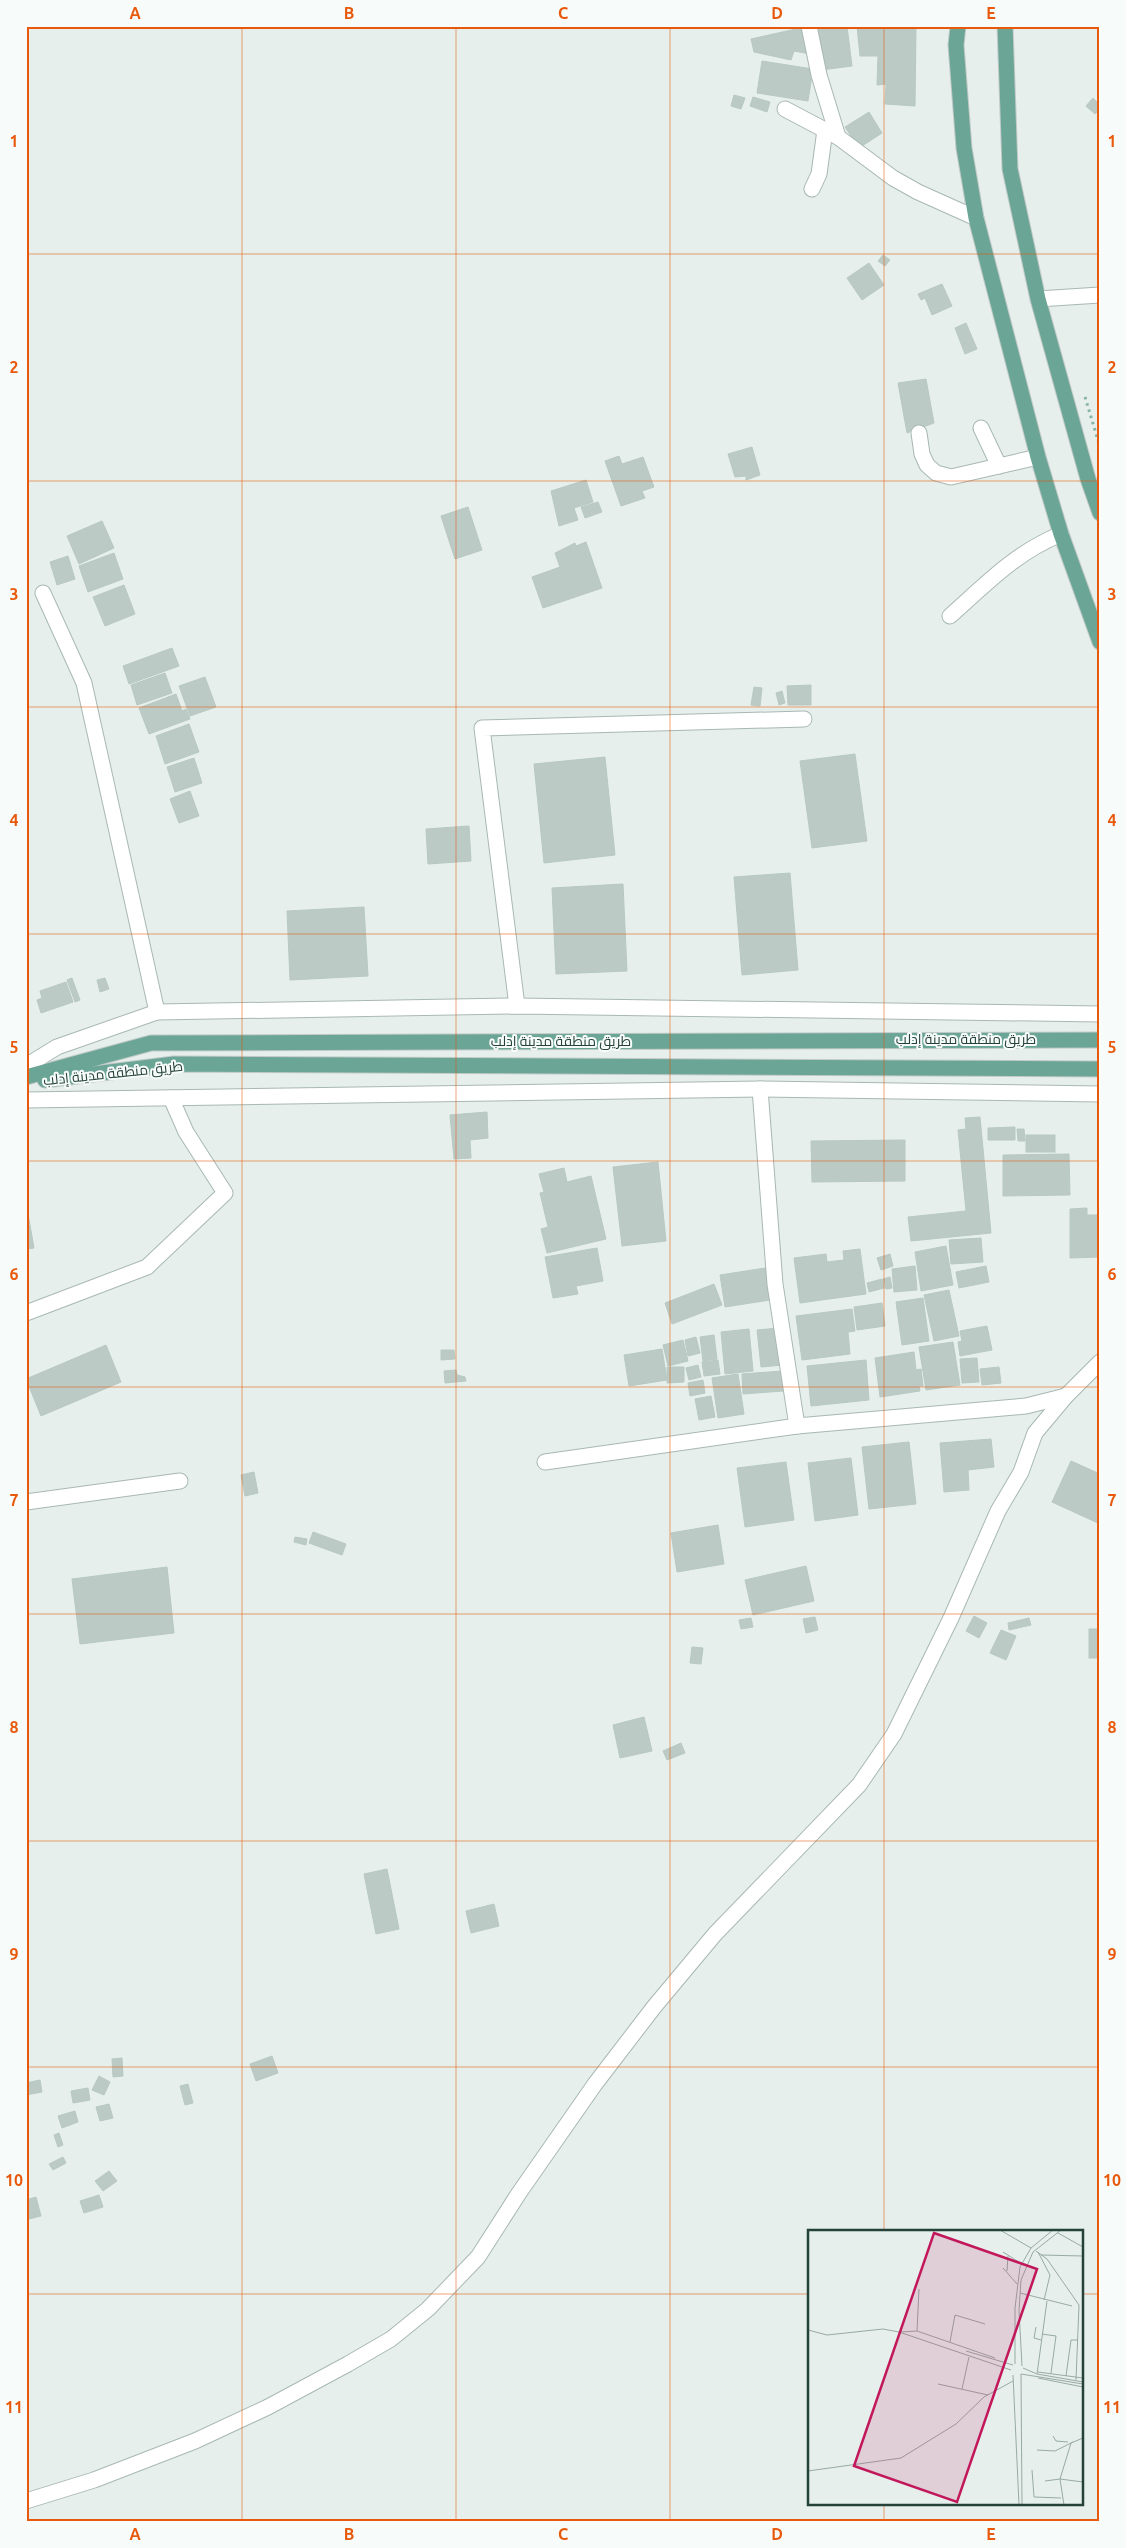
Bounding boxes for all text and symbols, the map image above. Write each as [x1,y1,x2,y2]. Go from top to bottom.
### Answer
text: A [129,4,141,22]
text: B [344,4,354,22]
text: C [558,4,568,22]
text: D [771,4,783,22]
text: E [986,4,996,22]
text: 1 [9,132,19,150]
text: 1 [1107,132,1117,150]
text: 2 [9,358,19,376]
text: 2 [1107,358,1117,376]
text: 3 [9,585,19,603]
text: 3 [1107,585,1117,603]
text: 4 [9,811,19,829]
text: 4 [1107,811,1117,829]
street label: طريق منطقة مدينة إدلب [896,1031,1036,1048]
street label: طريق منطقة مدينة إدلب [491,1033,631,1050]
text: 5 [9,1038,19,1056]
text: 5 [1107,1038,1117,1056]
street label: طريق منطقة مدينة إدلب [42,1058,184,1089]
text: 6 [9,1265,19,1283]
text: 6 [1107,1265,1117,1283]
text: 7 [9,1491,19,1509]
text: 7 [1107,1491,1117,1509]
text: 8 [9,1718,19,1736]
text: 8 [1107,1718,1117,1736]
text: 9 [9,1945,19,1963]
text: 9 [1107,1945,1117,1963]
text: 10 [5,2171,23,2189]
text: 10 [1103,2171,1121,2189]
inset map [808,2230,1084,2506]
text: 11 [5,2398,23,2416]
text: 11 [1103,2398,1121,2416]
text: A [129,2525,141,2543]
text: B [344,2525,354,2543]
text: C [558,2525,568,2543]
text: D [771,2525,783,2543]
text: E [986,2525,996,2543]

